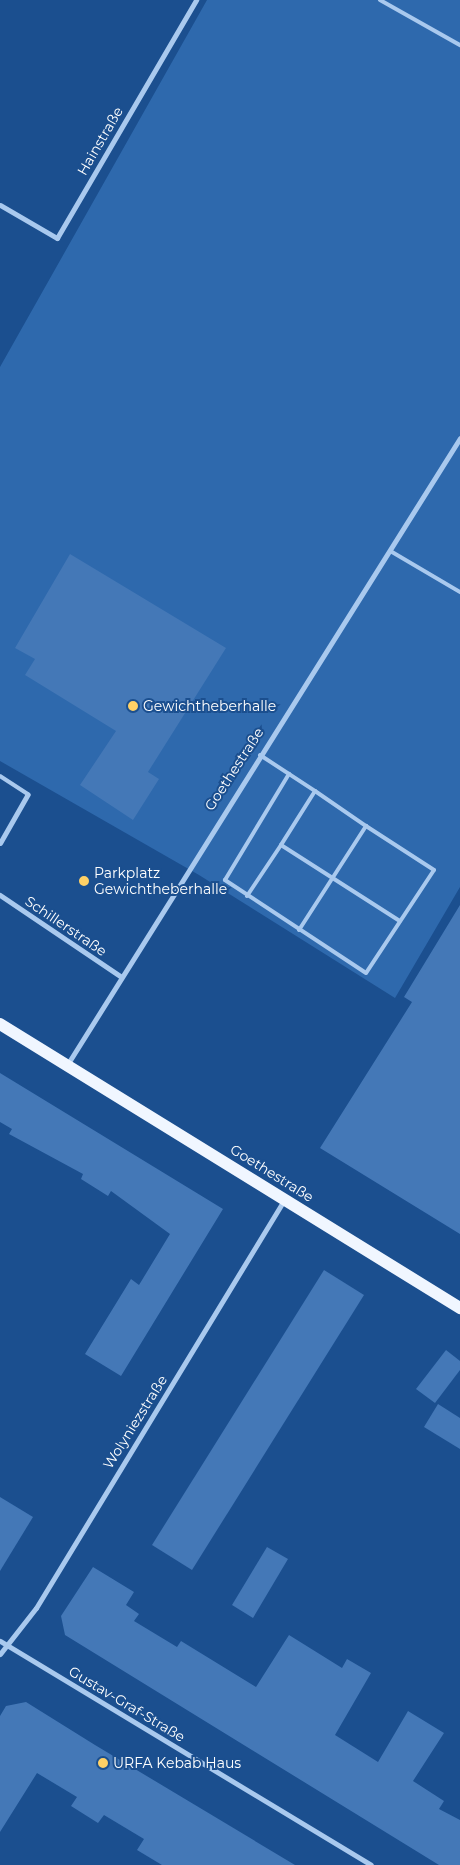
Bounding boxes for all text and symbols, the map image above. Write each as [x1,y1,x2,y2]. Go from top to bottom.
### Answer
street label: Hainstraße [74,104,126,178]
place label: Gewichtheberhalle [143,698,276,714]
marker: Gewichtheberhalle [127,700,139,712]
street label: Goethestraße [201,724,267,814]
place label: Parkplatz Gewichtheberhalle [94,865,227,898]
marker: Parkplatz Gewichtheberhalle [78,875,90,887]
street label: Schillerstraße [22,893,110,959]
street label: Goethestraße [227,1141,317,1205]
street label: Wolyniezstraße [99,1372,171,1472]
street label: Gustav-Graf-Straße [66,1663,188,1745]
place label: URFA Kebab Haus [113,1755,241,1771]
marker: URFA Kebab Haus [97,1757,109,1769]

